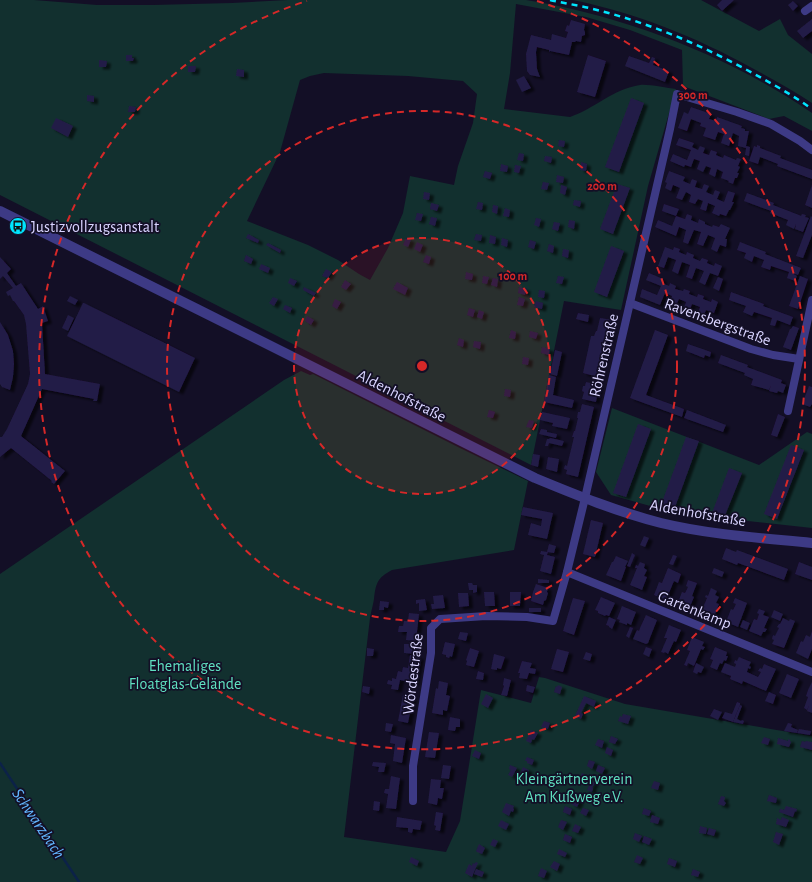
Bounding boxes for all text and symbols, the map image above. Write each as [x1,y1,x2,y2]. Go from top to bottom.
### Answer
text: 300 m [678,89,708,101]
text: 200 m [587,180,617,192]
bus stop icon: Justizvollzugsanstalt [8,216,28,236]
place label: Justizvollzugsanstalt [31,219,159,235]
text: 100 m [499,270,527,282]
street label: Ravensbergstraße [662,295,773,349]
street label: Röhrenstraße [587,312,621,398]
centre of rings [415,359,429,373]
street label: Aldenhofstraße [354,367,449,425]
street label: Aldenhofstraße [648,497,747,529]
street label: Gartenkamp [656,588,734,632]
street label: Wördestraße [400,633,426,716]
park label: Ehemaliges Floatglas-Gelände [129,658,241,692]
park label: Kleingärtnerverein Am Kußweg e.V. [516,771,632,805]
water label: Schwarzbach [9,785,68,861]

